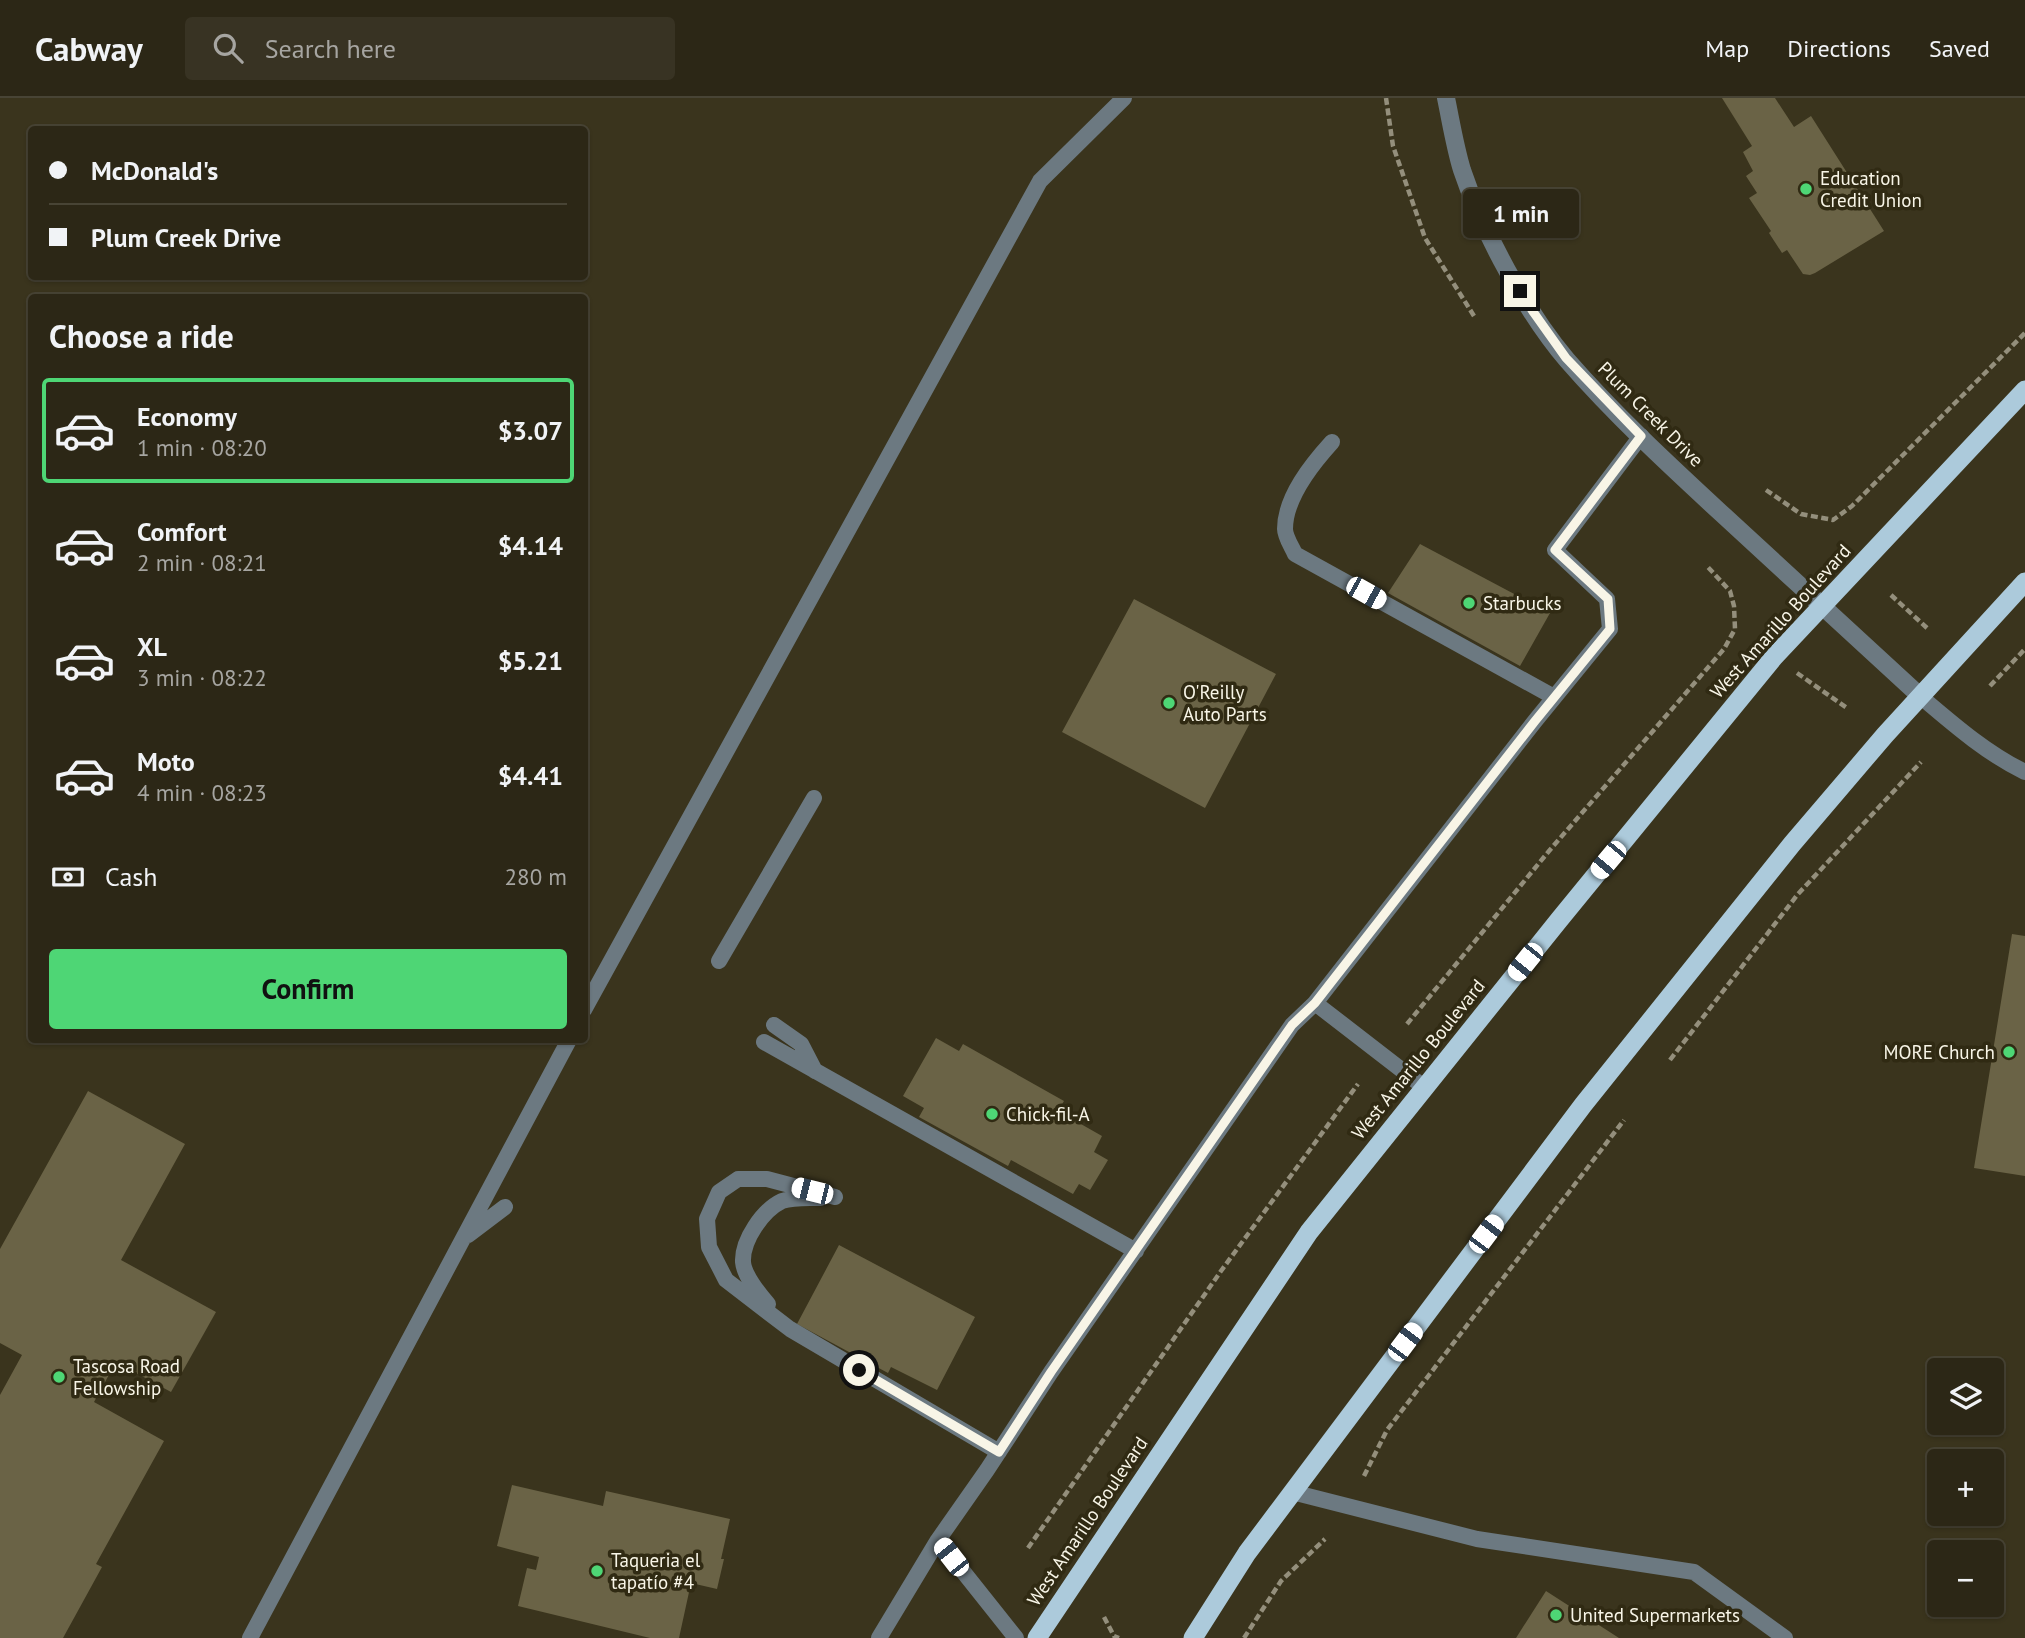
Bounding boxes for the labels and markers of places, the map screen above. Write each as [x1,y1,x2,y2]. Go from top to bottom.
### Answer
place label: Education Credit Union [1820,166,1922,212]
marker: Education Credit Union [1798,181,1814,197]
place label: Starbucks [1483,591,1562,615]
marker: Starbucks [1461,595,1477,611]
place label: O'Reilly Auto Parts [1183,680,1267,726]
marker: O'Reilly Auto Parts [1161,695,1177,711]
place label: MORE Church [1884,1040,1995,1064]
marker: MORE Church [2001,1044,2017,1060]
place label: Chick-fil-A [1006,1102,1090,1126]
marker: Chick-fil-A [984,1106,1000,1122]
place label: Tascosa Road Fellowship [73,1354,180,1400]
marker: Tascosa Road Fellowship [51,1369,67,1385]
place label: Taqueria el tapatío #4 [611,1548,701,1594]
marker: Taqueria el tapatío #4 [589,1563,605,1579]
place label: United Supermarkets [1570,1603,1740,1627]
marker: United Supermarkets [1548,1607,1564,1623]

